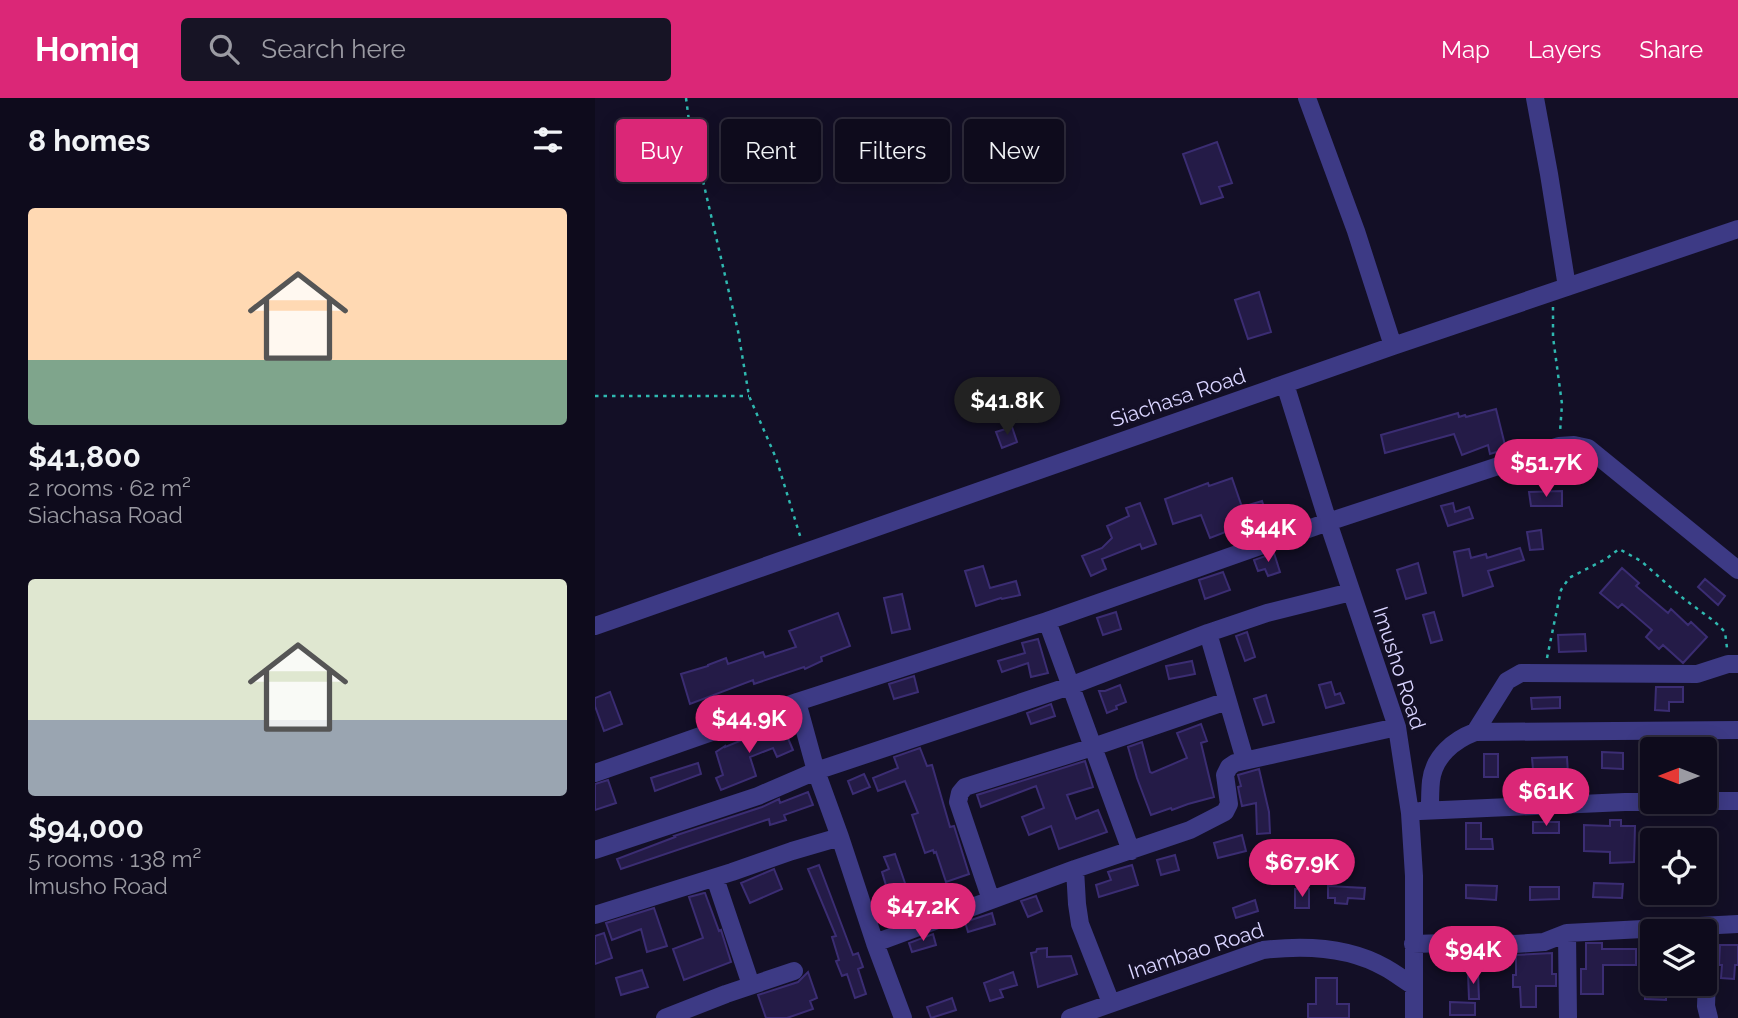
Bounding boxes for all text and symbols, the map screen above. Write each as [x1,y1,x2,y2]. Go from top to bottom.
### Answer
search box [181,18,671,81]
text: Homiq [35,30,139,69]
icon: search [205,30,243,68]
text: Search here [261,34,406,64]
text: Map [1441,35,1490,64]
text: Layers [1528,35,1601,64]
text: Share [1639,35,1703,64]
chip: Buy [616,119,707,182]
chip: Rent [721,119,821,182]
chip: Filters [835,119,950,182]
chip: New [964,119,1064,182]
icon: filters [529,121,567,159]
text: 8 homes [28,123,150,158]
icon: home [235,253,361,379]
street label: Siachasa Road [1107,363,1249,432]
pin: $41.8K [950,378,1064,437]
text: $41.8K [970,386,1044,413]
text: $41,800 [28,439,141,474]
pin: $51.7K [1489,440,1603,499]
text: $51.7K [1510,448,1582,475]
text: 2 rooms · 62 m² [28,474,191,501]
text: Siachasa Road [28,501,183,528]
pin: $44K [1227,504,1309,564]
text: $44K [1240,513,1296,540]
street label: Imusho Road [1368,603,1431,732]
icon: home [235,624,361,750]
pin: $44.9K [692,696,806,755]
text: $44.9K [712,704,786,731]
north arrow [1640,737,1717,814]
map controls [1640,737,1717,996]
pin: $61K [1505,768,1587,828]
text: $61K [1518,777,1574,804]
text: $94,000 [28,810,144,845]
button: locate [1640,828,1717,905]
pin: $67.9K [1245,840,1359,899]
text: 5 rooms · 138 m² [28,845,202,872]
text: $67.9K [1265,848,1339,875]
text: Imusho Road [28,872,168,899]
pin: $47.2K [866,884,980,943]
text: $47.2K [887,892,959,919]
street label: Inambao Road [1125,917,1267,984]
button: layers [1640,919,1717,996]
pin: $94K [1432,926,1514,986]
text: $94K [1445,935,1501,962]

